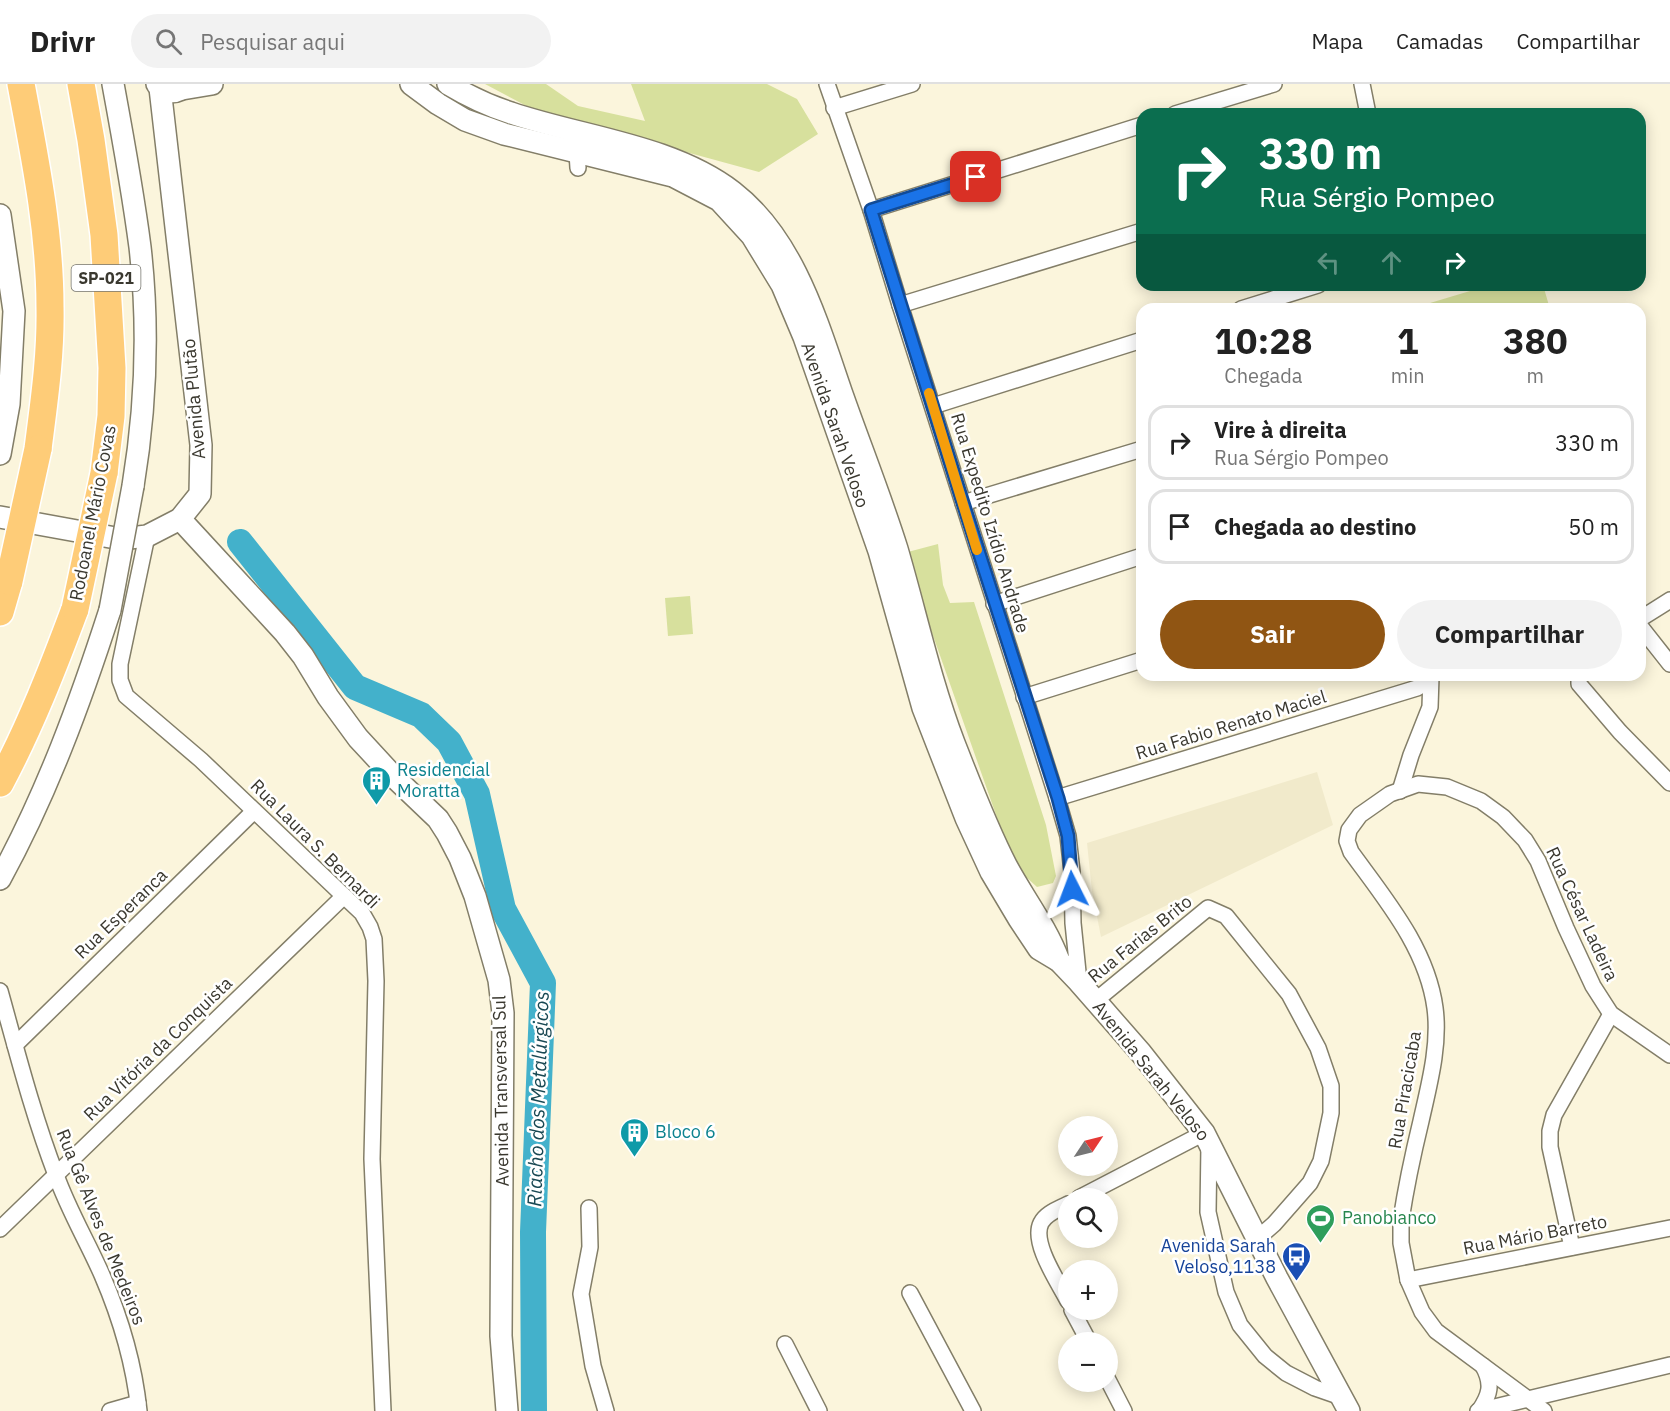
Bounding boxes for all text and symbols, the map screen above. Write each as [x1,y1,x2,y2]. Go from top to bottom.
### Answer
search box [131,14,551,68]
text: Drivr [30,23,95,60]
icon: search [152,25,185,58]
text: Pesquisar aqui [200,27,345,56]
text: Mapa [1311,27,1363,55]
text: Camadas [1396,27,1483,55]
text: Compartilhar [1516,27,1640,55]
text: 330 m [1259,126,1382,181]
icon: right [1160,132,1238,210]
pin [950,151,1001,202]
icon: arrive [959,160,992,193]
text: Rua Sérgio Pompeo [1259,179,1495,214]
icon: left [1312,246,1345,279]
icon: ahead [1375,246,1408,279]
icon: right [1438,246,1471,279]
road number: SP-021 [72,265,140,291]
text: 10:28 [1214,317,1313,364]
text: 1 [1397,317,1419,364]
text: 380 [1503,317,1568,364]
street label: Avenida Plutão [177,338,210,460]
street label: Avenida Sarah Veloso [796,339,875,511]
text: Chegada [1224,362,1303,389]
text: min [1391,362,1425,389]
text: m [1527,362,1544,389]
street label: Rua Expedito Izídio Andrade [946,410,1035,636]
text: Vire à direita [1214,415,1347,444]
street label: Rodoanel Mário Covas [64,423,121,603]
icon: right [1163,426,1196,459]
text: 330 m [1555,428,1619,457]
text: Rua Sérgio Pompeo [1214,444,1389,471]
icon: arrive [1163,510,1196,543]
text: Chegada ao destino [1214,512,1417,541]
text: 50 m [1568,512,1619,541]
button: Sair [1160,600,1385,669]
button: Compartilhar [1397,600,1622,669]
street label: Rua Fabio Renato Maciel [1133,685,1329,764]
place label: Residencial Moratta [397,758,490,802]
building icon: Residencial Moratta [360,764,392,806]
street label: Rua Laura S. Bernardi [246,774,385,913]
street label: Rua César Ladeira [1541,843,1624,985]
position arrow [1040,857,1104,921]
street label: Rua Esperanca [69,863,172,964]
street label: Rua Farias Brito [1083,890,1196,988]
street label: Rua Vitória da Conquista [78,971,237,1126]
water label: Riacho dos Metalúrgicos [520,991,555,1207]
street label: Avenida Transversal Sul [487,995,514,1187]
street label: Avenida Sarah Veloso [1088,996,1215,1145]
street label: Rua Piracicaba [1383,1029,1426,1151]
building icon: Bloco 6 [618,1116,650,1158]
north arrow [1058,1116,1118,1176]
map controls [1058,1116,1118,1392]
place label: Bloco 6 [655,1120,716,1143]
street label: Rua Gê Alves de Medeiros [52,1125,151,1328]
button: search [1058,1188,1118,1248]
sports icon: Panobianco [1305,1202,1337,1244]
place label: Panobianco [1342,1206,1436,1229]
street label: Rua Mário Barreto [1461,1209,1609,1260]
place label: Avenida Sarah Veloso,1138 [1161,1234,1276,1278]
bus stop icon: Avenida Sarah Veloso,1138 [1281,1240,1313,1282]
button: + [1058,1260,1118,1320]
button: − [1058,1332,1118,1392]

